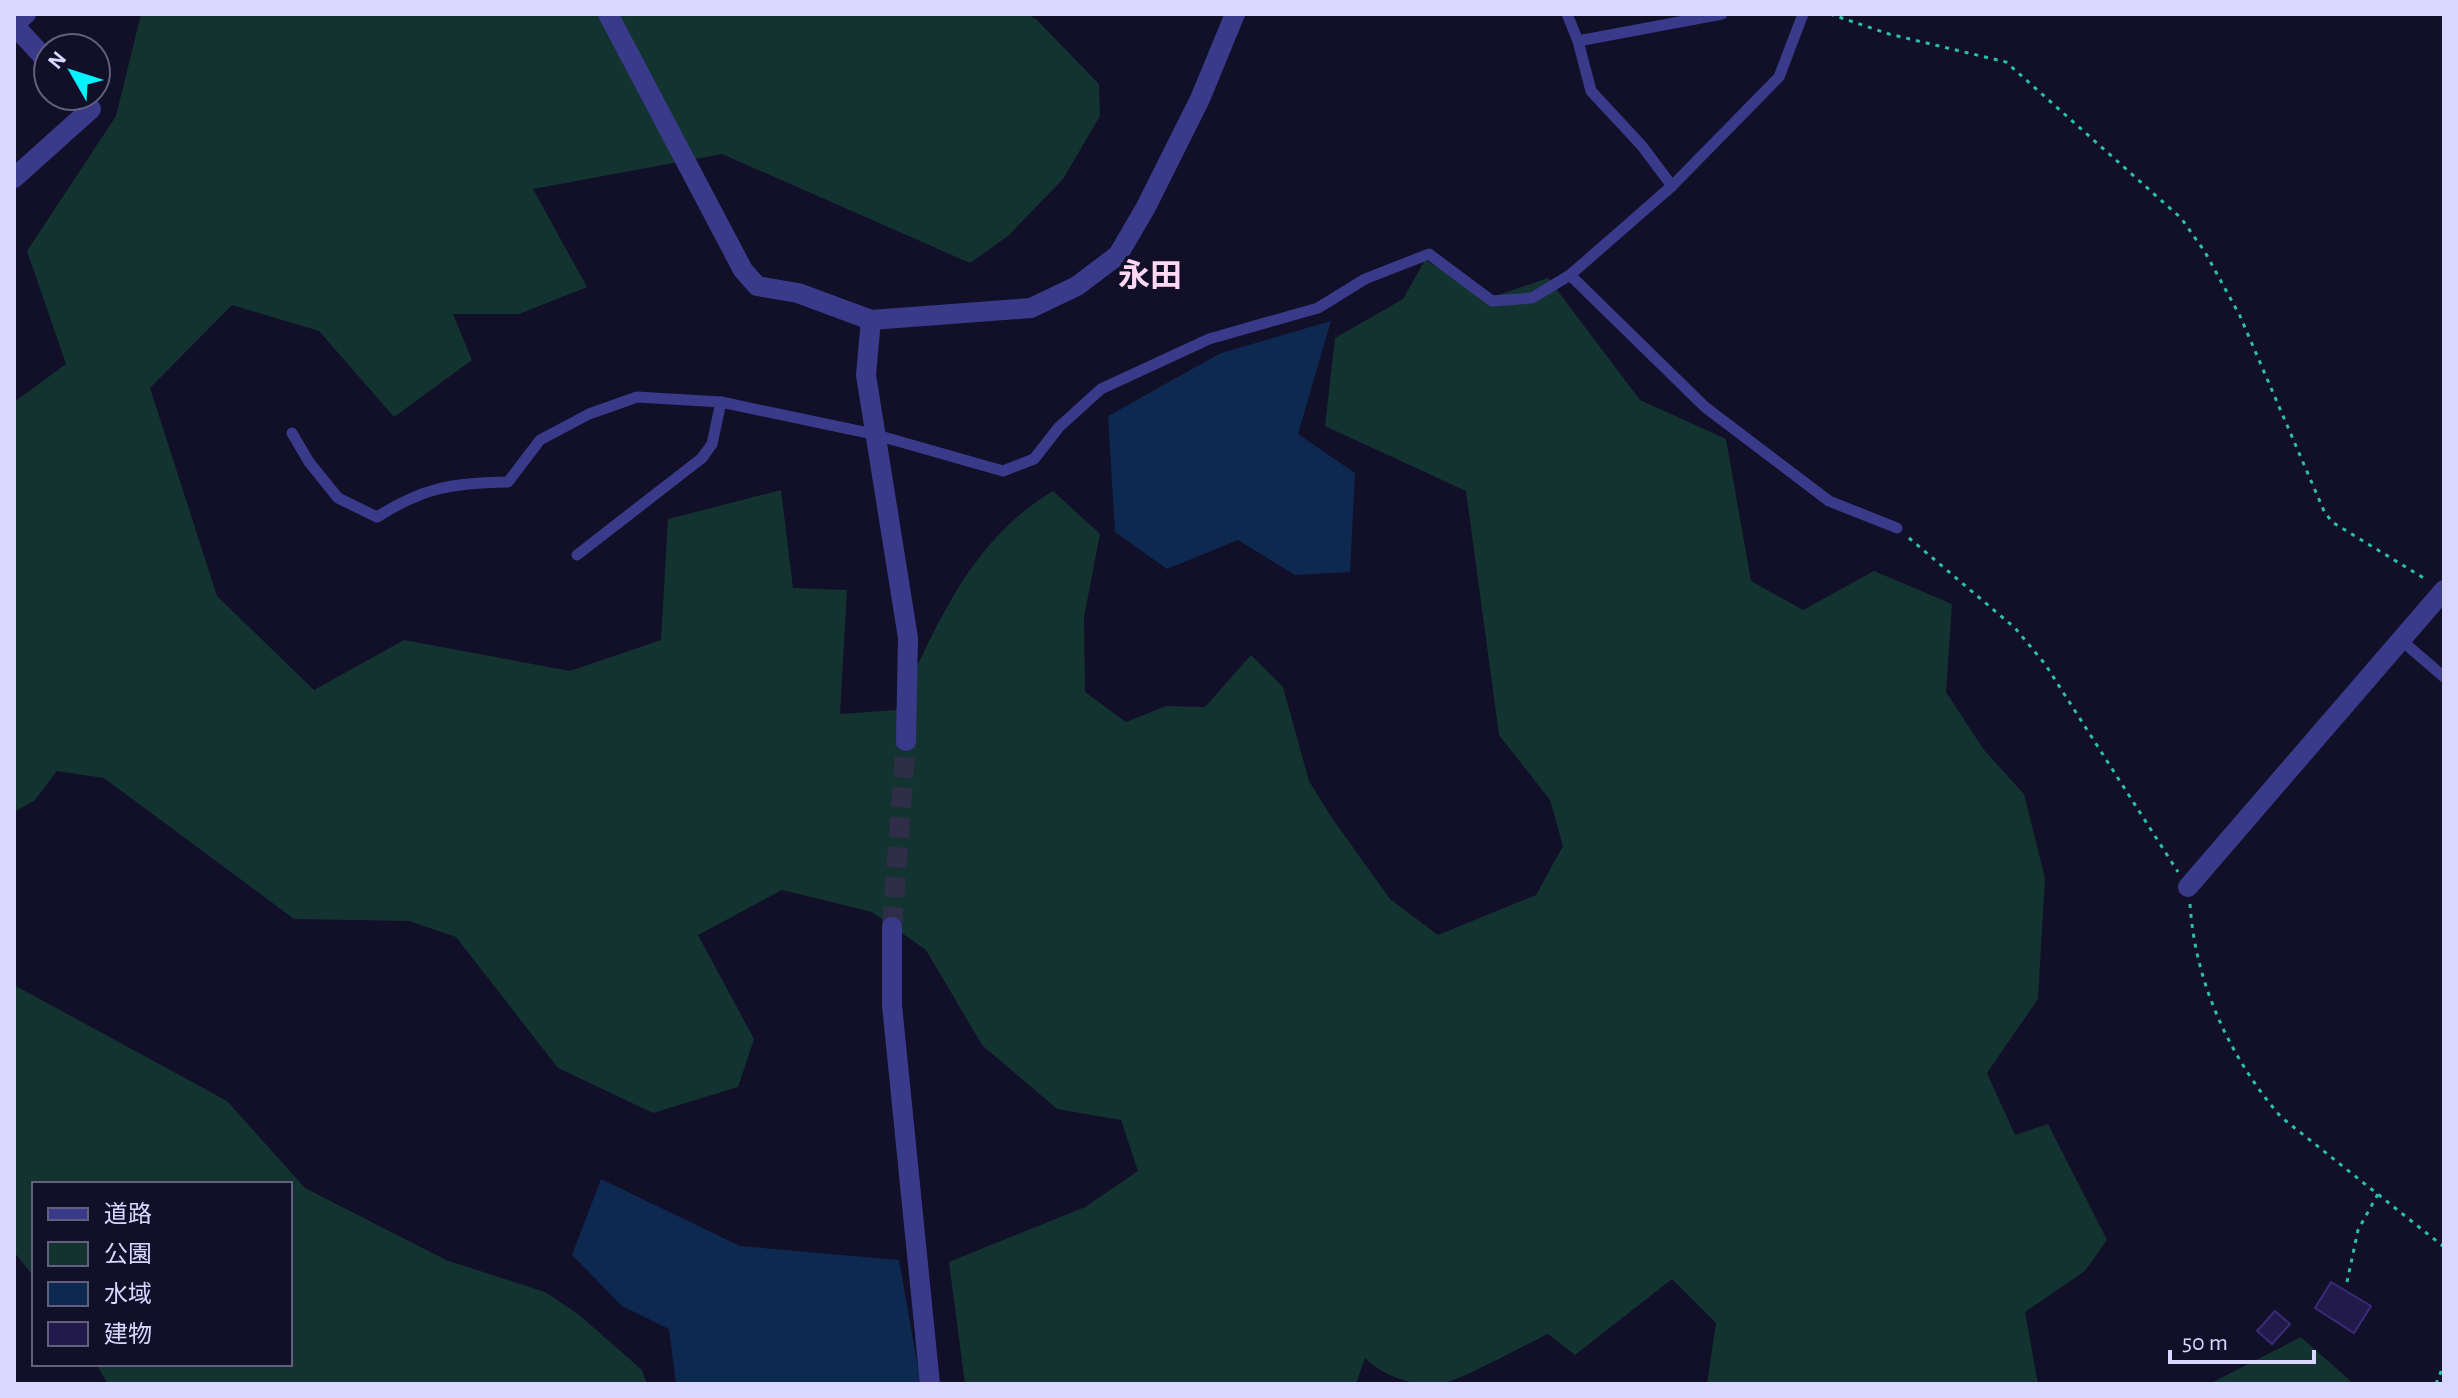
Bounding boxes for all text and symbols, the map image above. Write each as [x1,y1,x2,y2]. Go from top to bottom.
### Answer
north arrow [32,32,112,112]
text: N [44,47,71,73]
district label: 永田 [1118,258,1182,292]
legend [32,1182,292,1366]
text: 道路 [104,1201,152,1227]
text: 公園 [104,1242,152,1267]
text: 水域 [104,1281,152,1307]
scale bar [2170,1314,2314,1364]
text: 建物 [104,1322,152,1347]
text: 50 m [2182,1331,2228,1355]

